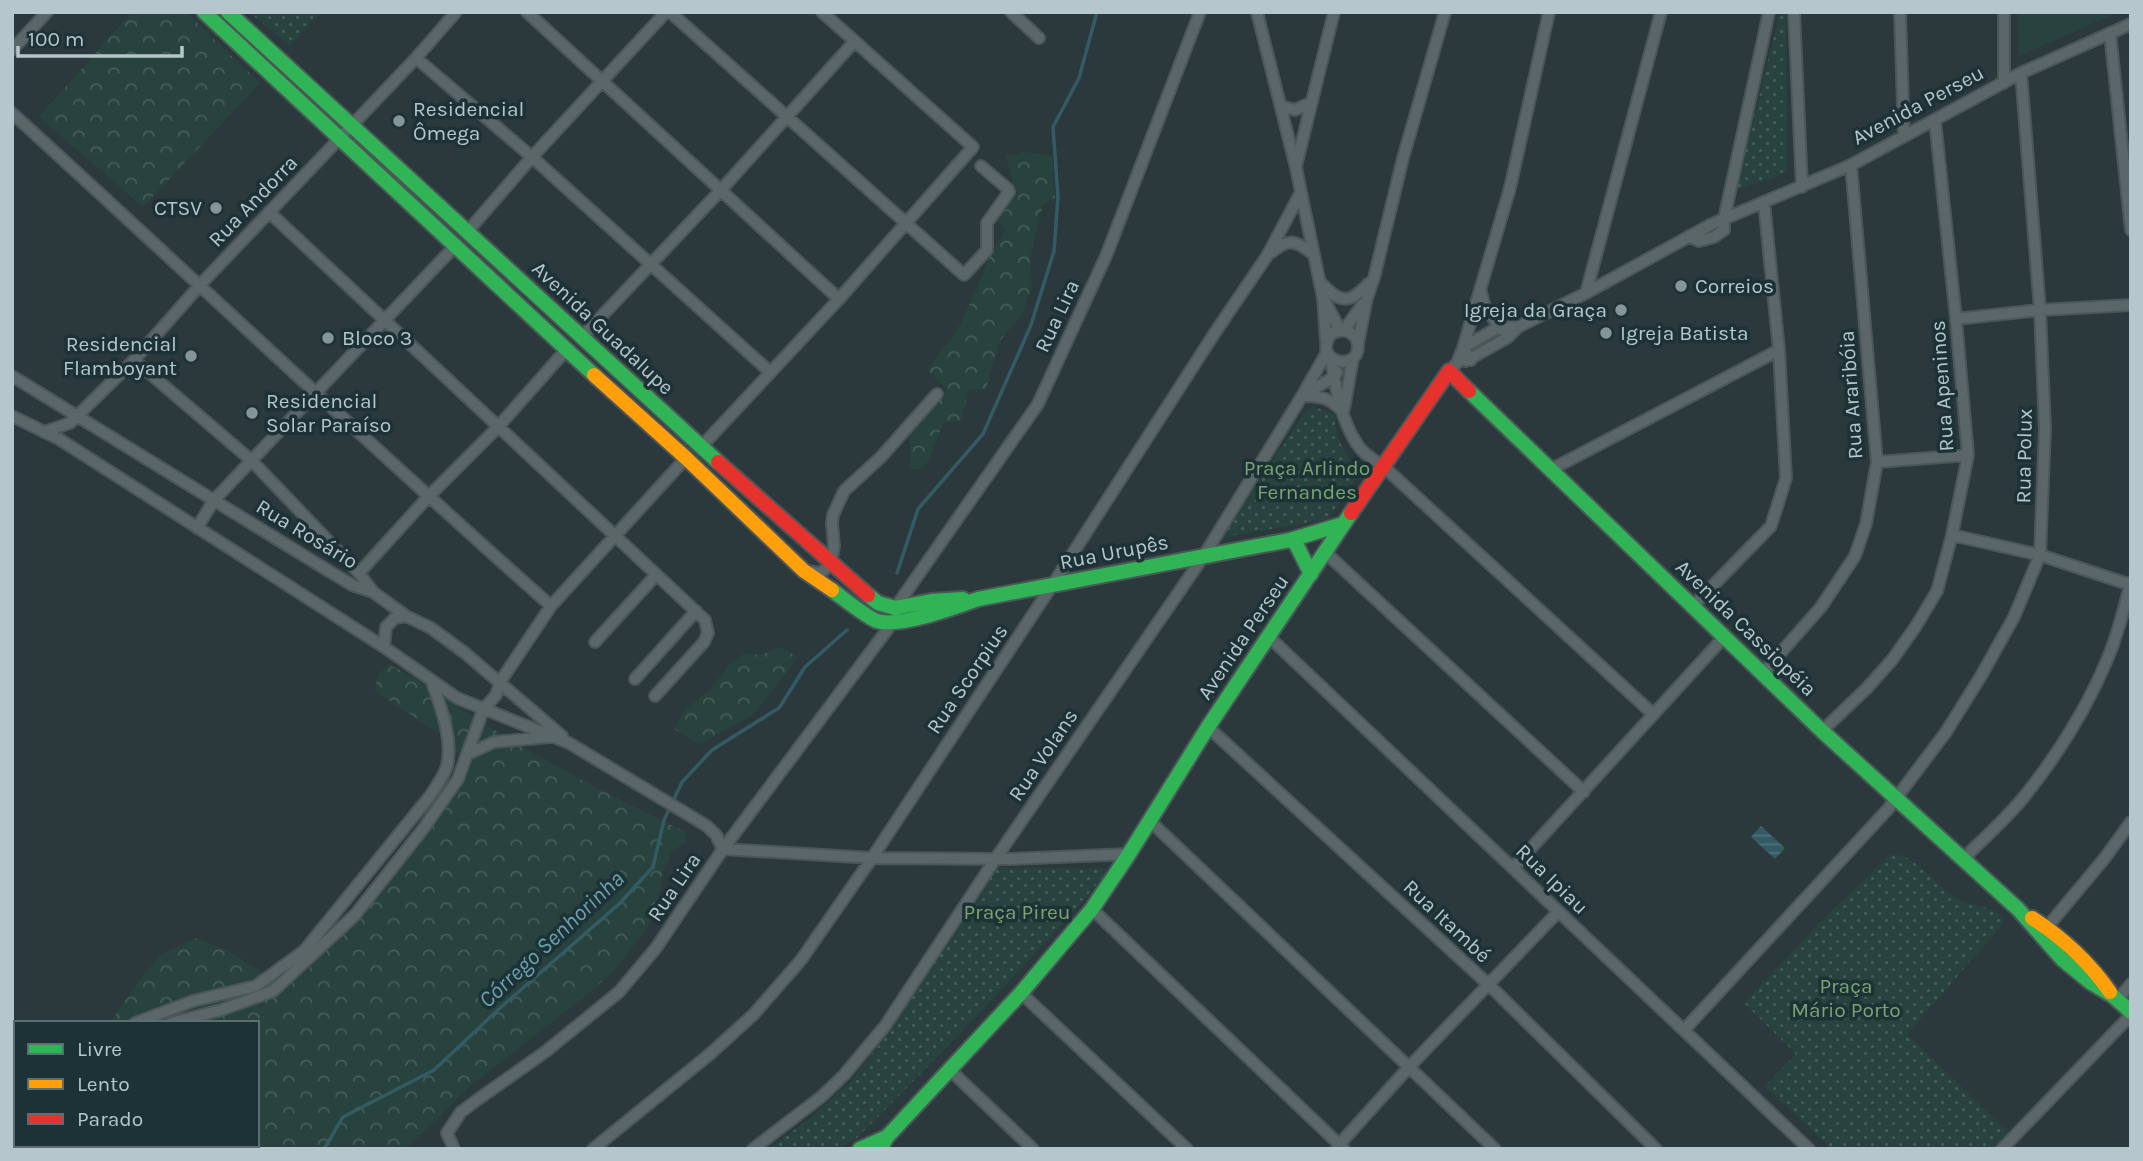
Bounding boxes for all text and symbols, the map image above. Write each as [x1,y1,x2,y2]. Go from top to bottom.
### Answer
scale bar [18,14,182,58]
text: 100 m [28,27,85,51]
street label: Avenida Perseu [1848,60,1988,150]
place label: Residencial Ômega [413,97,524,145]
marker: Residencial Ômega [391,113,407,129]
street label: Rua Andorra [204,150,302,252]
place label: CTSV [154,196,202,220]
marker: CTSV [208,200,224,216]
street label: Avenida Guadalupe [527,256,679,400]
place label: Correios [1695,274,1774,298]
street label: Rua Lira [1030,276,1084,356]
marker: Correios [1673,278,1689,294]
place label: Igreja da Graça [1464,298,1607,322]
marker: Igreja da Graça [1613,302,1629,318]
street label: Rua Apeninos [1925,320,1959,452]
place label: Igreja Batista [1620,321,1749,345]
marker: Igreja Batista [1598,325,1614,341]
place label: Bloco 3 [342,326,412,350]
marker: Bloco 3 [320,330,336,346]
street label: Rua Araribóia [1835,330,1867,460]
place label: Residencial Flamboyant [63,332,177,380]
marker: Residencial Flamboyant [183,348,199,364]
place label: Residencial Solar Paraíso [266,389,391,437]
marker: Residencial Solar Paraíso [244,405,260,421]
street label: Rua Polux [2011,408,2037,503]
park label: Praça Arlindo Fernandes [1244,456,1370,504]
street label: Rua Rosário [252,494,362,574]
street label: Rua Urupês [1058,530,1170,574]
street label: Avenida Cassiopéia [1671,555,1821,701]
street label: Avenida Perseu [1192,570,1294,704]
street label: Rua Scorpius [922,620,1012,738]
street label: Rua Volans [1003,704,1083,806]
street label: Rua Ipiau [1511,839,1593,919]
street label: Rua Lira [642,848,706,926]
water label: Córrego Senhorinha [473,865,629,1013]
street label: Rua Itambé [1398,875,1496,967]
park label: Praça Pireu [963,900,1071,924]
park label: Praça Mário Porto [1791,974,1901,1022]
legend [14,1021,259,1147]
text: Livre [77,1037,122,1061]
text: Lento [77,1072,130,1096]
text: Parado [77,1107,143,1131]

